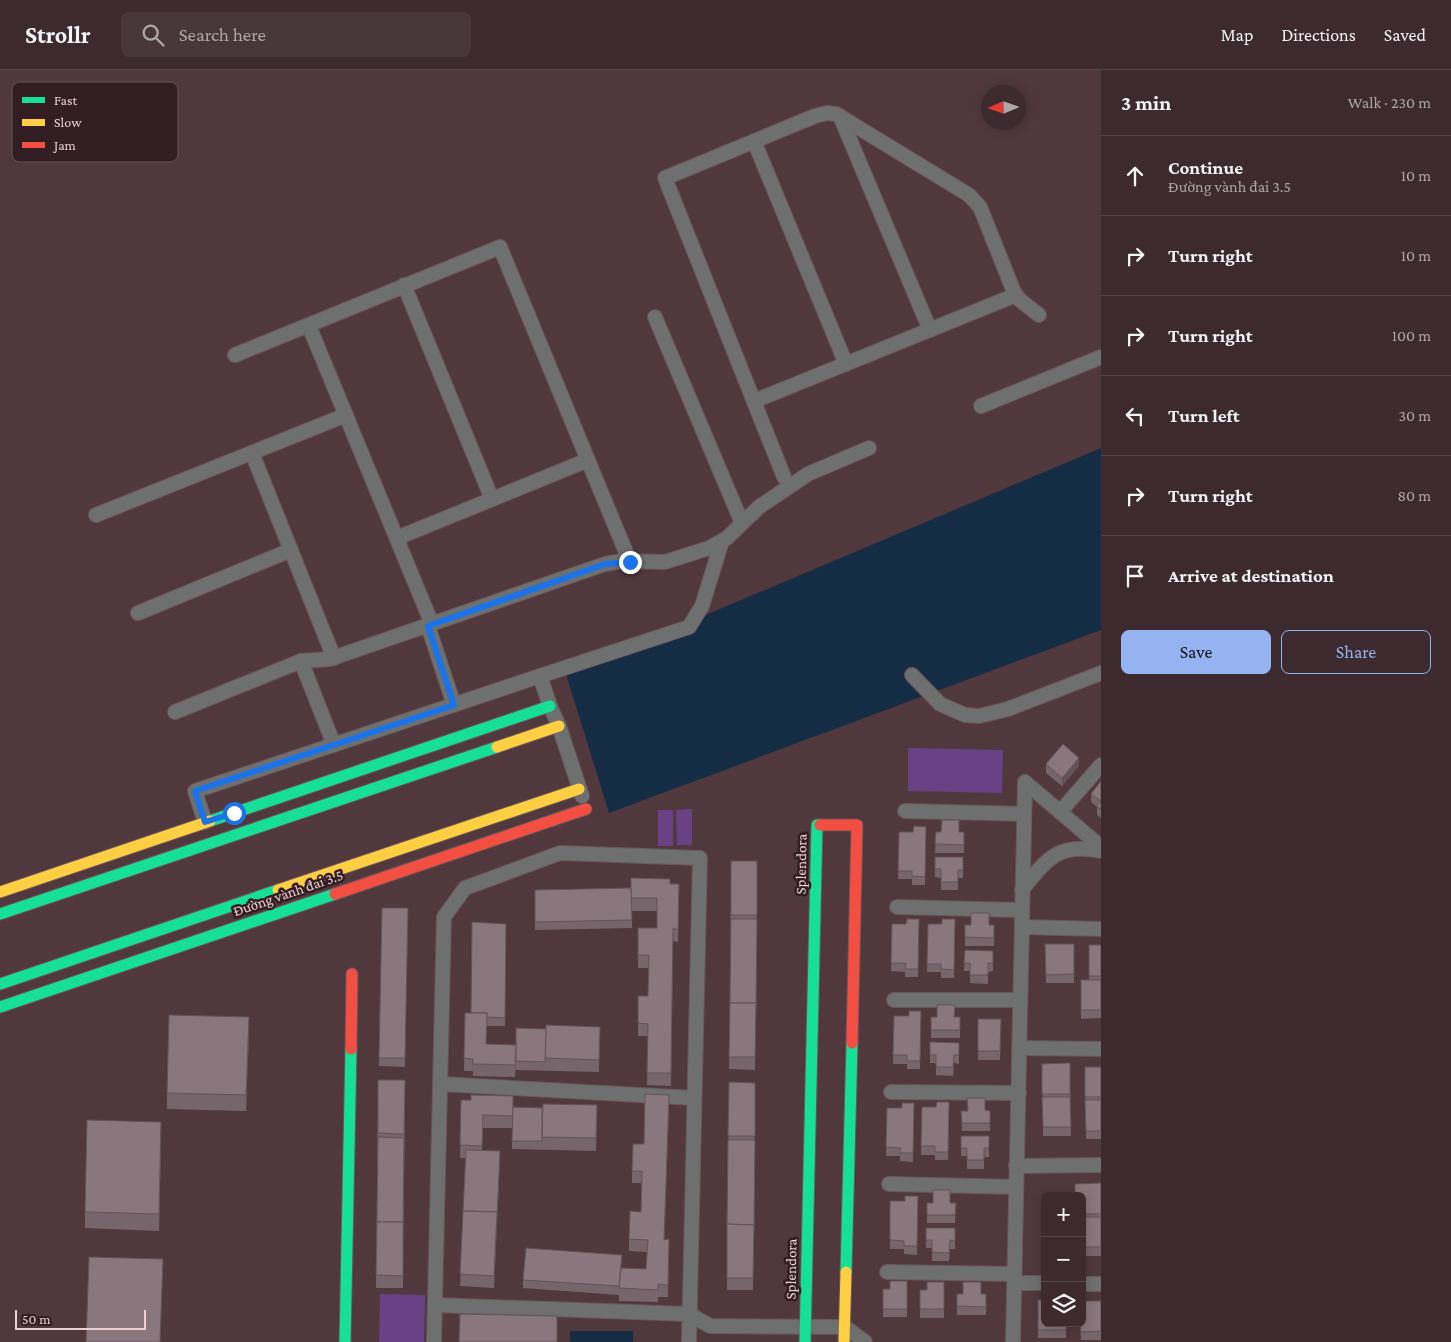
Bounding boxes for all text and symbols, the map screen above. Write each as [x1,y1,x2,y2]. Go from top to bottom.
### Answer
search box [121,12,471,57]
text: Strollr [25,21,91,48]
icon: search [139,21,167,49]
text: Search here [179,24,266,45]
text: Map [1221,25,1253,45]
text: Directions [1281,25,1356,45]
text: Saved [1384,25,1426,45]
legend [12,82,178,162]
north arrow [981,85,1026,130]
text: 3 min [1121,91,1171,115]
text: Fast [54,92,78,108]
text: Walk · 230 m [1348,94,1431,111]
text: Slow [54,114,82,130]
text: Jam [52,137,76,153]
text: Continue [1168,157,1243,178]
icon: ahead [1121,162,1149,190]
text: 10 m [1401,167,1431,184]
text: Đường vành đai 3.5 [1168,178,1291,195]
icon: right [1121,242,1149,270]
text: Turn right [1168,245,1253,266]
text: 10 m [1401,247,1431,264]
icon: right [1121,322,1149,350]
text: Turn right [1168,325,1253,346]
text: 100 m [1392,327,1431,344]
icon: left [1121,402,1149,430]
text: Turn left [1168,405,1240,426]
text: 30 m [1399,407,1431,424]
icon: right [1121,482,1149,510]
text: Turn right [1168,485,1253,506]
text: 80 m [1397,487,1431,504]
route end [619,551,642,574]
icon: arrive [1121,562,1149,590]
text: Arrive at destination [1168,565,1334,586]
button: Save [1121,630,1271,674]
button: Share [1281,630,1431,674]
route start [223,802,246,825]
street label: Splendora [792,833,811,895]
street label: Đường vành đai 3.5 [231,867,345,920]
map controls [1041,1192,1086,1327]
button: + [1041,1192,1086,1237]
button: − [1041,1237,1086,1282]
street label: Splendora [782,1238,801,1300]
button: layers [1041,1282,1086,1327]
scale bar [15,1307,146,1330]
text: 50 m [22,1311,50,1327]

